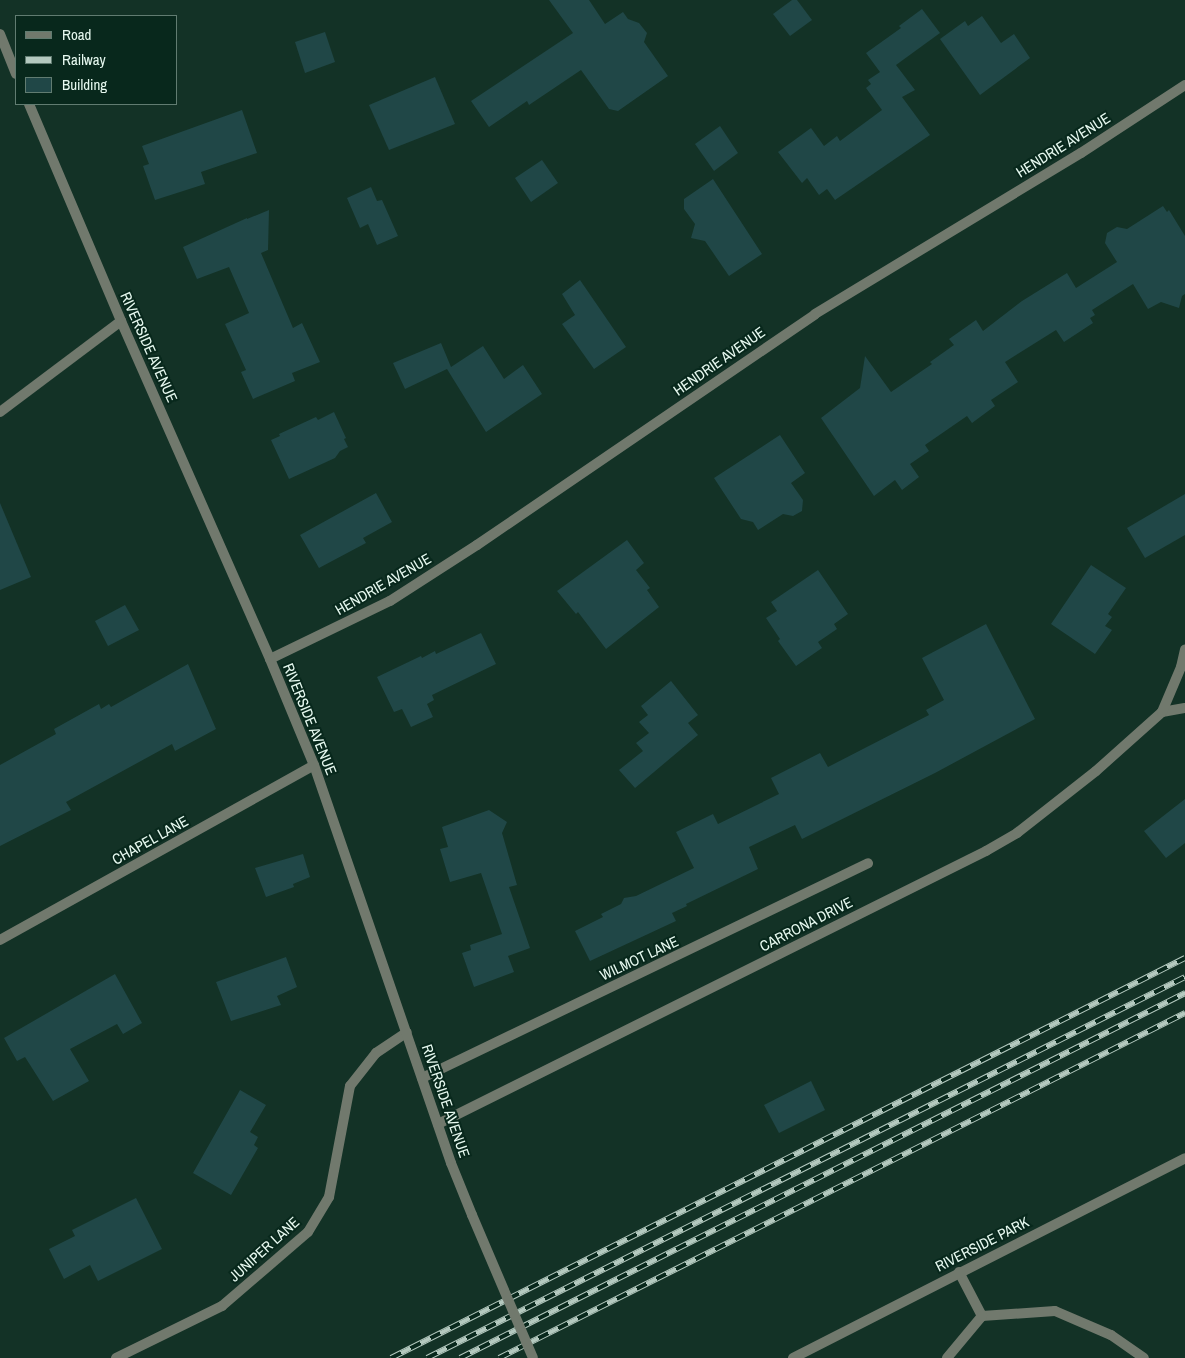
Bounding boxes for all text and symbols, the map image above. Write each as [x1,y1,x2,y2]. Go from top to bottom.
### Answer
legend [15,15,178,105]
text: Road [62,24,91,45]
text: Railway [62,49,106,70]
text: Building [62,74,107,95]
street label: HENDRIE AVENUE [1012,109,1114,181]
street label: RIVERSIDE AVENUE [116,289,182,405]
street label: HENDRIE AVENUE [669,323,769,399]
street label: HENDRIE AVENUE [332,549,434,619]
street label: RIVERSIDE AVENUE [279,660,341,778]
street label: CHAPEL LANE [109,812,191,868]
street label: CARRONA DRIVE [756,893,856,955]
street label: WILMOT LANE [597,932,681,984]
street label: RIVERSIDE AVENUE [418,1042,474,1160]
street label: JUNIPER LANE [225,1213,303,1285]
street label: RIVERSIDE PARK [932,1213,1032,1275]

